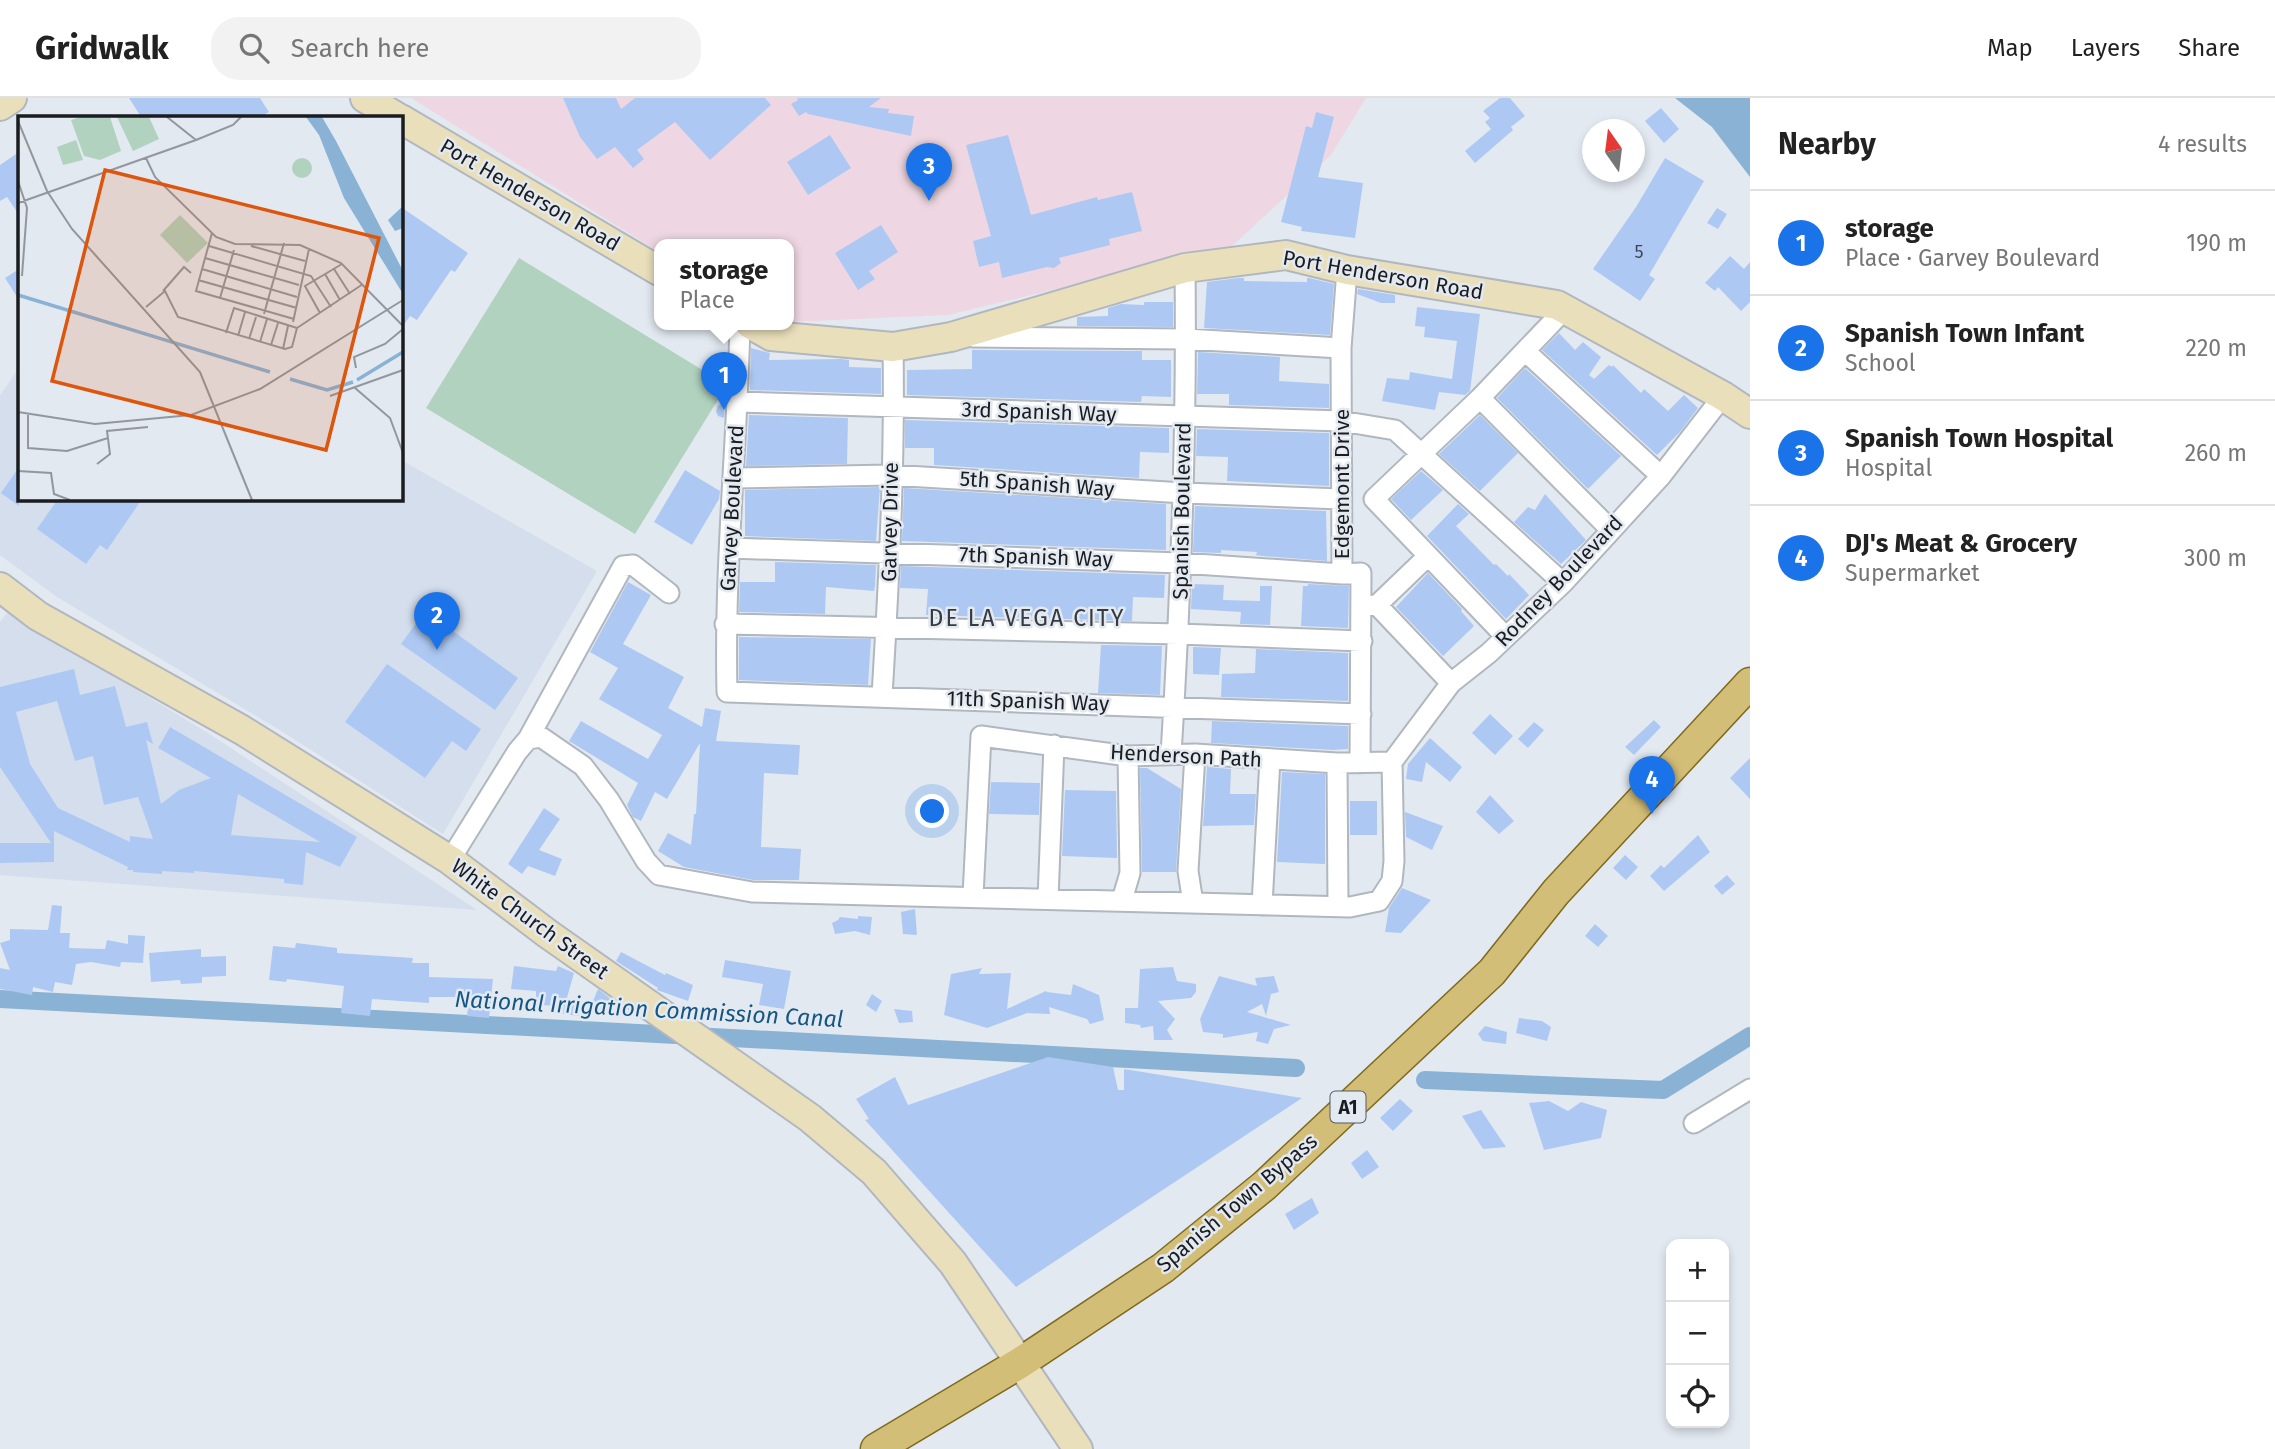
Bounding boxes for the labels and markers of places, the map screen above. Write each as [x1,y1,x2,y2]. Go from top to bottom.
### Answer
pin: 3 [906,143,952,201]
pin: 1 [701,352,747,410]
pin: 2 [414,592,460,650]
pin: 4 [1629,756,1675,814]

